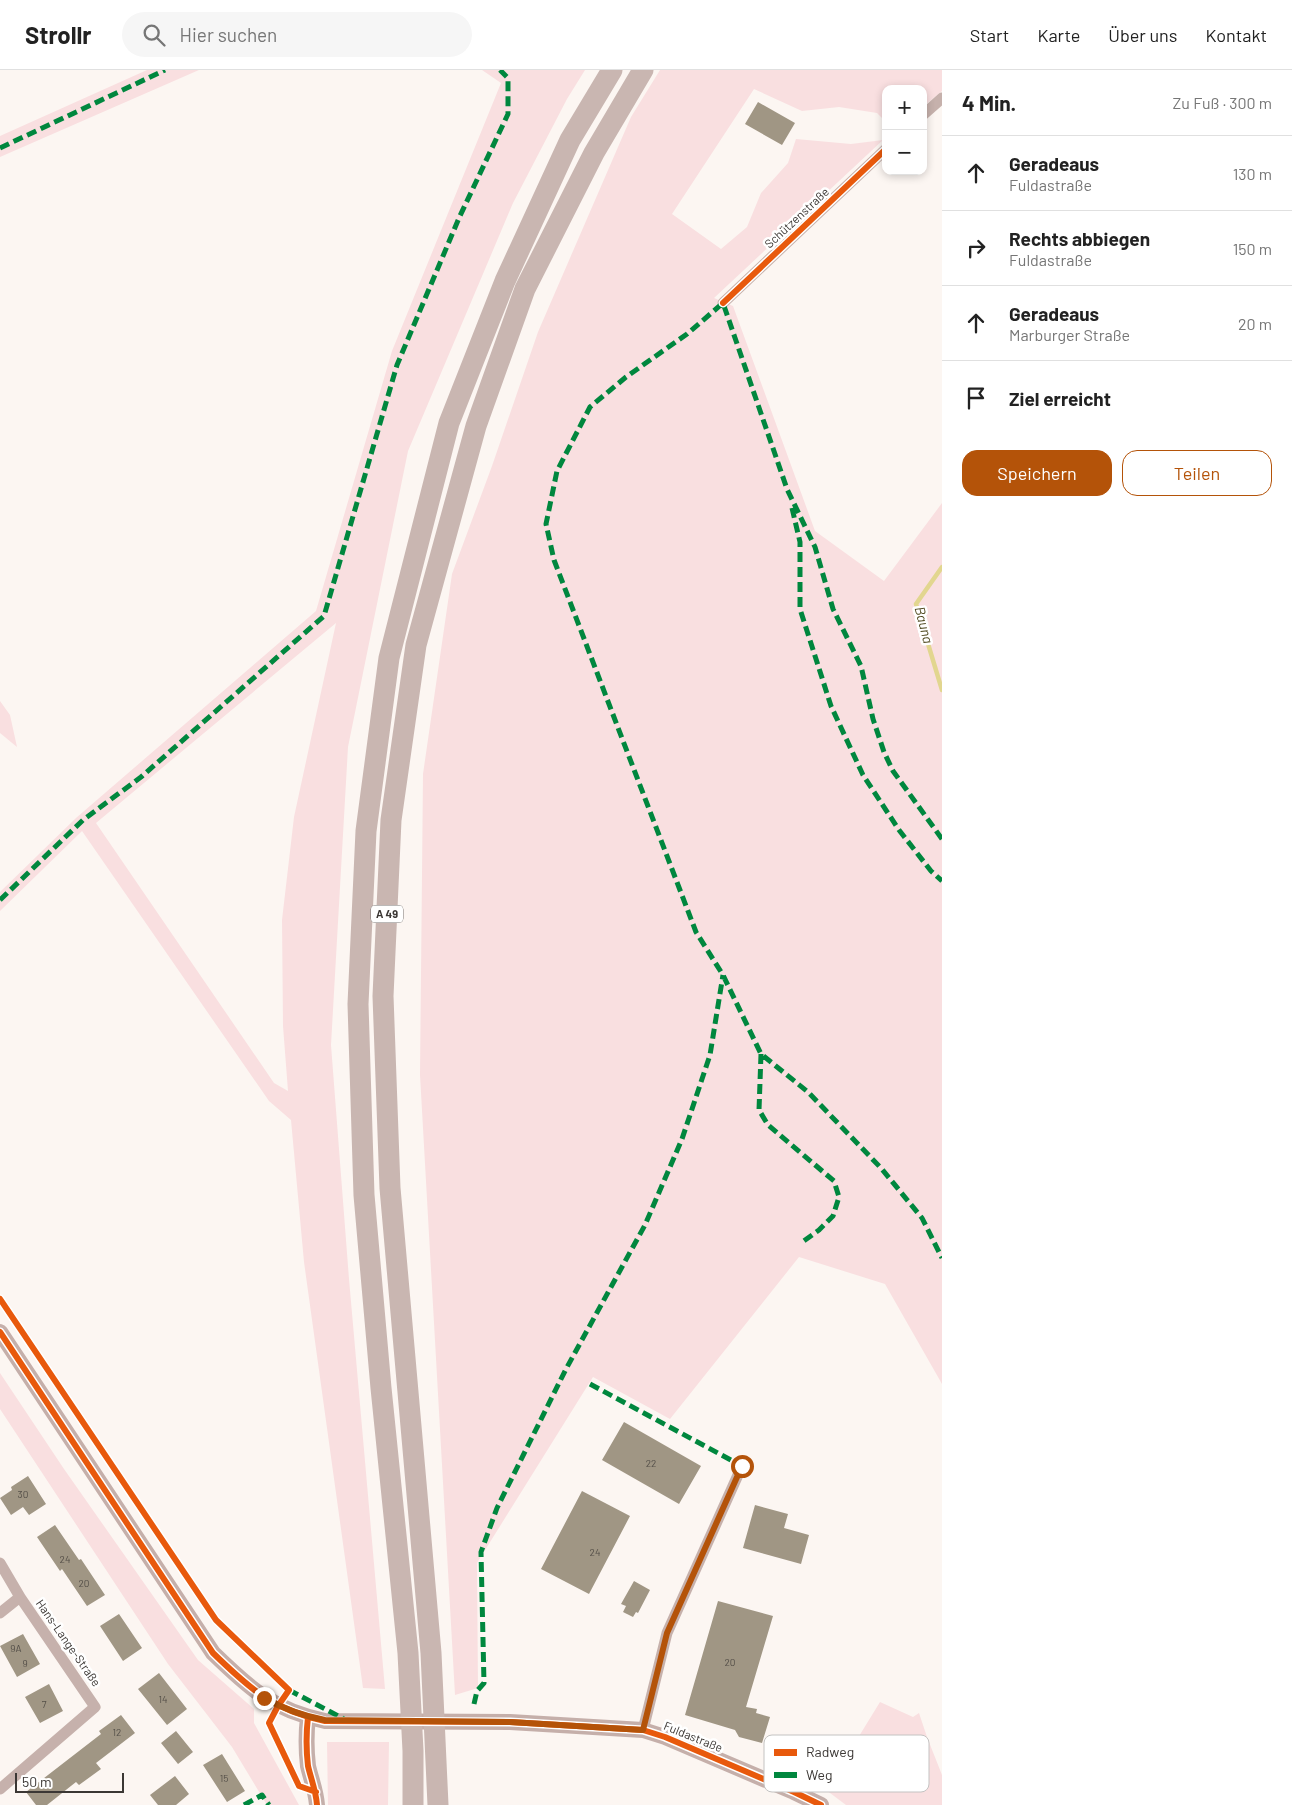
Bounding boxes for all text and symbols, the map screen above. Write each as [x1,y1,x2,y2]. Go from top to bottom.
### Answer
search box [122,12,472,57]
text: Strollr [25,20,92,49]
icon: search [140,21,168,49]
text: Hier suchen [180,23,277,46]
text: Start [970,24,1009,46]
text: Karte [1037,24,1080,46]
text: Über uns [1108,24,1177,46]
text: Kontakt [1205,24,1267,46]
map controls [882,85,927,175]
button: + [882,85,927,130]
text: 4 Min. [962,90,1016,115]
text: Zu Fuß · 300 m [1173,93,1272,112]
button: − [882,130,927,175]
text: Geradeaus [1009,152,1099,175]
icon: ahead [962,159,990,187]
text: 130 m [1233,164,1272,183]
text: Fuldastraße [1009,175,1092,194]
street label: Schützenstraße [761,184,831,251]
text: Rechts abbiegen [1009,227,1150,250]
icon: right [962,234,990,262]
text: 150 m [1233,239,1272,258]
text: Fuldastraße [1009,250,1092,269]
text: Geradeaus [1009,302,1099,325]
icon: ahead [962,309,990,337]
text: 20 m [1238,314,1272,333]
text: Marburger Straße [1009,325,1130,344]
icon: arrive [962,384,990,412]
text: Ziel erreicht [1009,387,1111,410]
button: Speichern [962,450,1112,496]
button: Teilen [1122,450,1272,496]
water label: Bauna [912,605,937,645]
road number: A 49 [371,906,403,922]
route start [731,1455,754,1478]
house number: 22 [646,1457,656,1469]
house number: 30 [18,1488,28,1500]
house number: 24 [590,1546,600,1558]
house number: 24 [60,1553,70,1565]
house number: 20 [78,1577,90,1589]
street label: Hans-Lange-Straße [34,1596,104,1689]
house number: 9A [10,1642,22,1654]
house number: 20 [724,1656,736,1668]
house number: 9 [22,1657,28,1669]
route end [253,1687,276,1710]
house number: 14 [158,1693,168,1705]
house number: 7 [42,1698,47,1710]
street label: Fuldastraße [662,1718,725,1754]
house number: 12 [113,1726,121,1738]
legend [764,1735,929,1792]
text: Radweg [806,1743,854,1760]
text: Weg [806,1766,833,1783]
scale bar [15,1770,124,1793]
house number: 15 [220,1772,228,1784]
text: 50 m [22,1773,51,1790]

